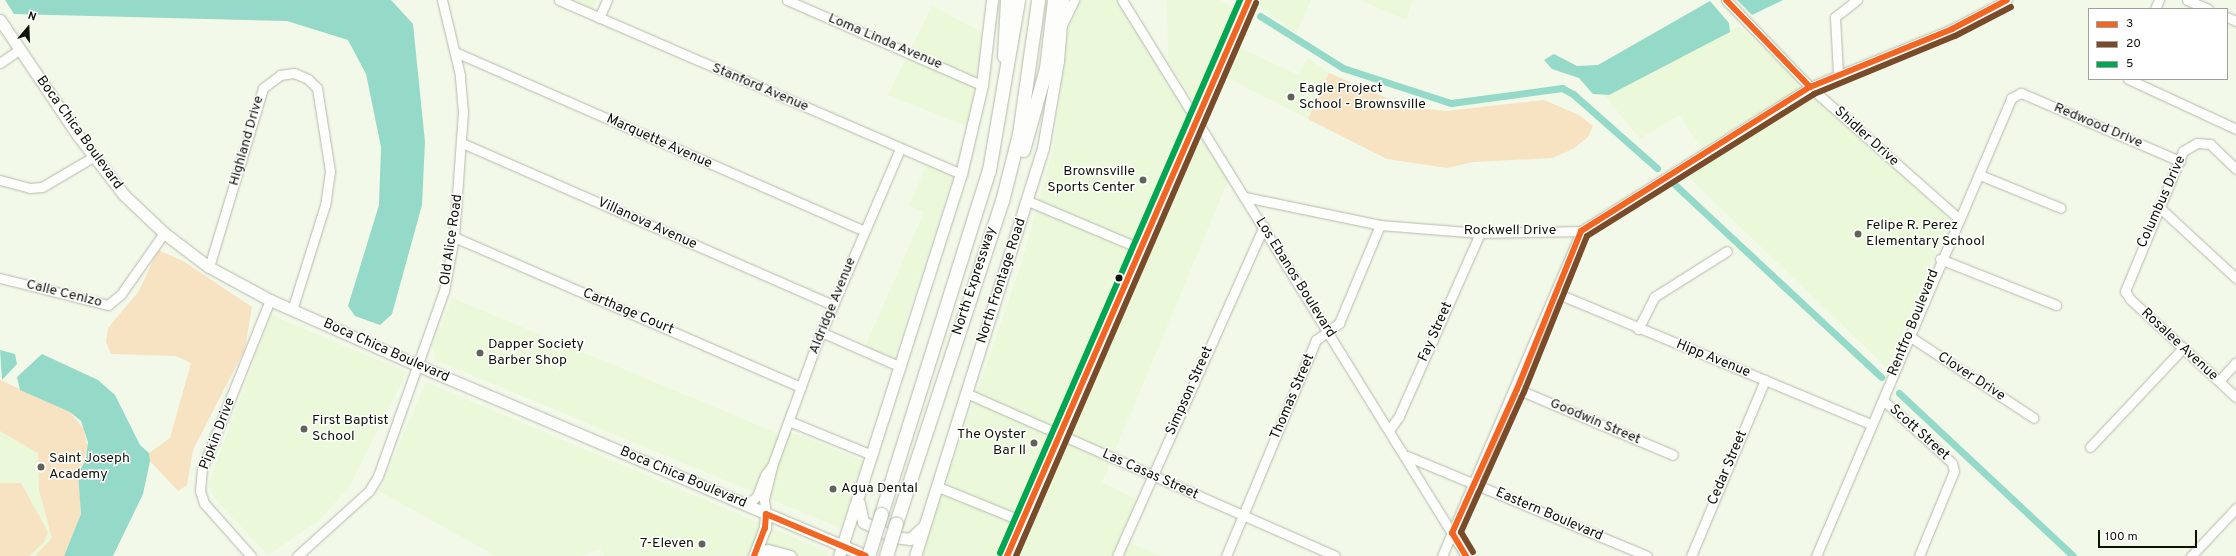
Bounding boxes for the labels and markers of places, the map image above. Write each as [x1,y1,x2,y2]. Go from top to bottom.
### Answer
place label: Eagle Project School - Brownsville [1299,81,1426,114]
marker: Eagle Project School - Brownsville [1286,92,1296,102]
place label: Brownsville Sports Center [1047,164,1135,196]
marker: Brownsville Sports Center [1138,175,1148,185]
place label: Felipe R. Perez Elementary School [1866,218,1985,250]
marker: Felipe R. Perez Elementary School [1853,229,1863,239]
unlabelled marker [1114,273,1124,283]
place label: Dapper Society Barber Shop [488,337,584,370]
marker: Dapper Society Barber Shop [475,348,485,358]
place label: First Baptist School [312,413,389,446]
marker: First Baptist School [299,424,309,434]
place label: The Oyster Bar ll [957,427,1026,460]
marker: The Oyster Bar ll [1029,438,1039,448]
place label: Saint Joseph Academy [49,451,130,484]
marker: Saint Joseph Academy [36,462,46,472]
place label: Agua Dental [841,481,918,497]
marker: Agua Dental [828,484,838,494]
place label: 7-Eleven [640,536,694,552]
marker: 7-Eleven [697,539,707,549]

